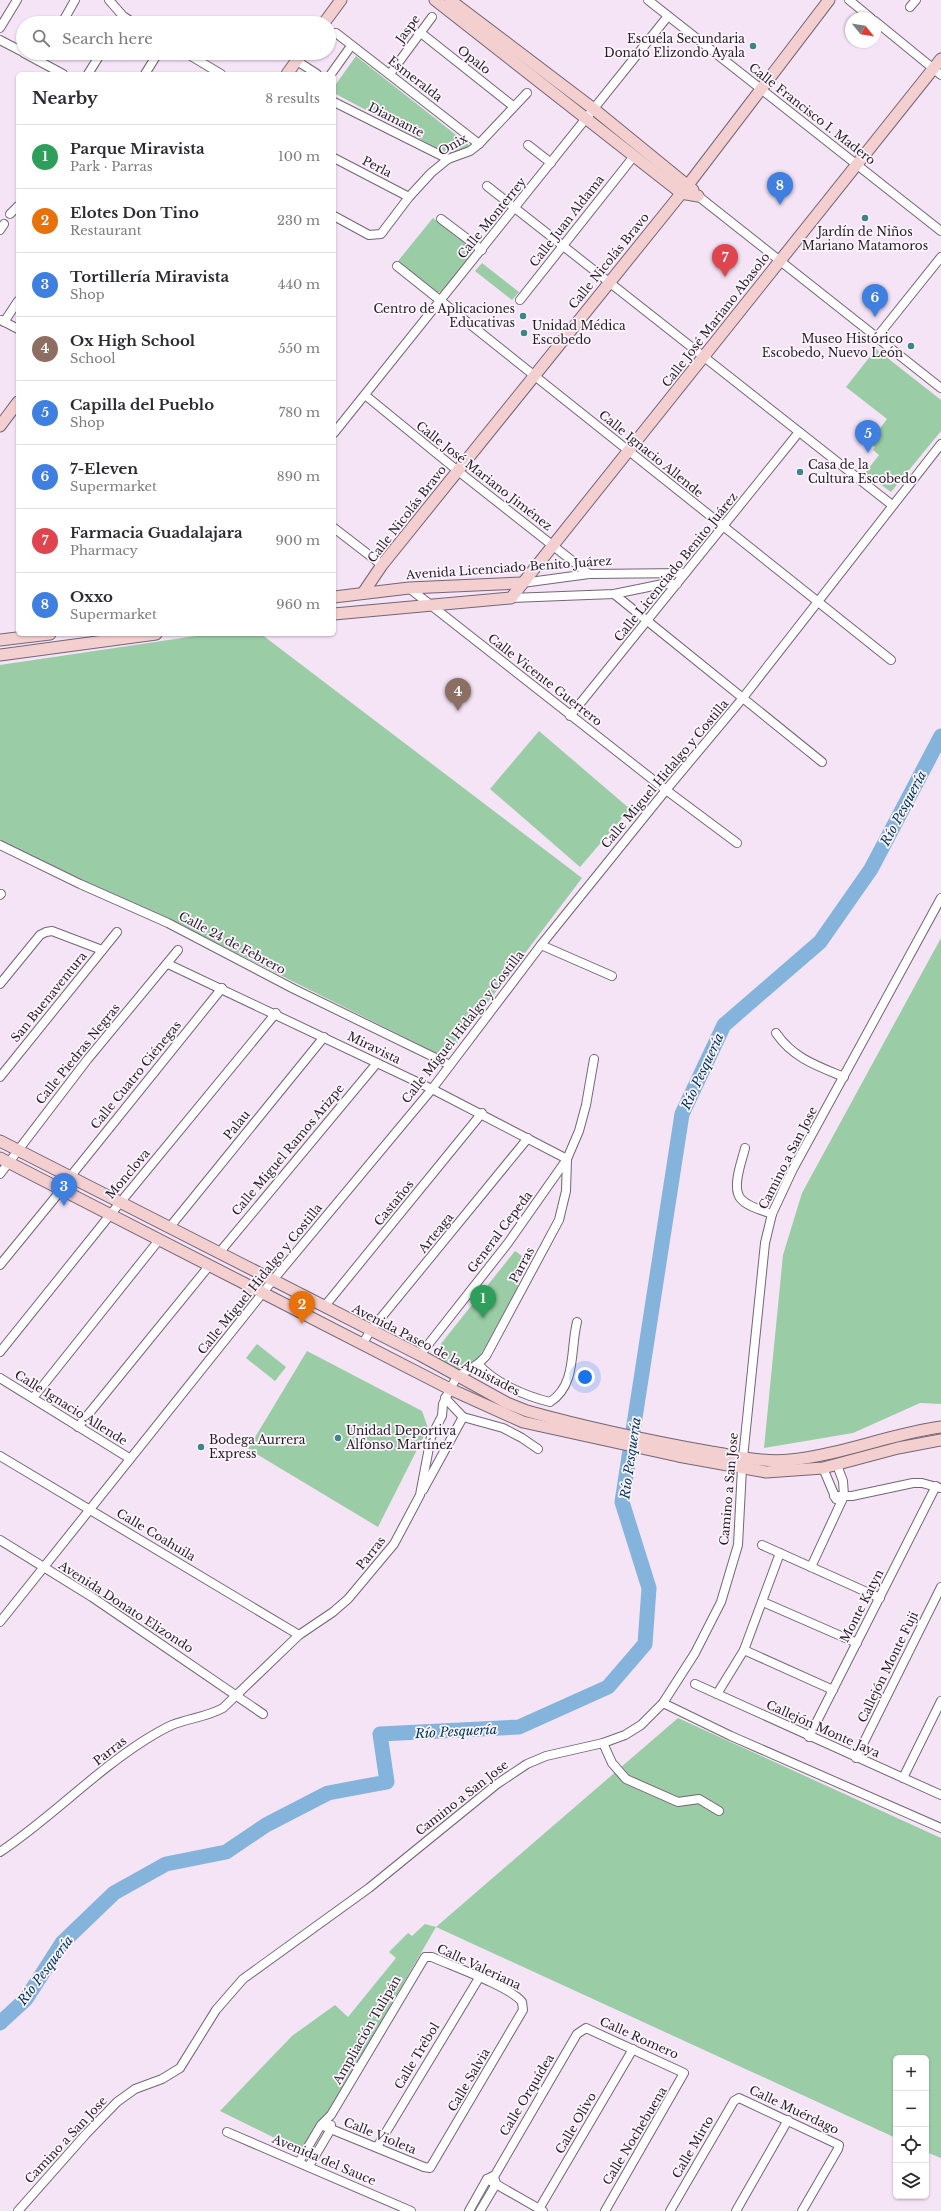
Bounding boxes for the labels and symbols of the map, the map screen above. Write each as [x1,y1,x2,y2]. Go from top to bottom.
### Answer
street label: Jaspe [391,11,423,47]
north arrow [845,12,881,48]
place label: Escuela Secundaria Donato Elizondo Ayala [604,31,745,60]
marker: Escuela Secundaria Donato Elizondo Ayala [748,41,758,51]
street label: Opalo [455,42,494,77]
street label: Esmeralda [385,53,446,105]
street label: Calle Francisco I. Madero [746,60,879,168]
street label: Diamante [366,99,427,140]
street label: Onix [436,130,471,159]
street label: Perla [360,153,395,180]
street label: Calle Juan Aldama [526,172,607,270]
pin: 8 [767,172,793,205]
street label: Calle Monterrey [454,174,529,261]
street label: Calle Nicolás Bravo [565,210,652,312]
marker: Jardín de Niños Mariano Matamoros [860,213,870,223]
place label: Jardín de Niños Mariano Matamoros [802,224,928,253]
pin: 7 [712,244,738,277]
street label: Calle José Mariano Abasolo [658,249,773,390]
pin: 6 [862,284,888,317]
place label: Centro de Aplicaciones Educativas [373,301,515,330]
marker: Centro de Aplicaciones Educativas [518,311,528,321]
place label: Unidad Médica Escobedo [532,318,626,347]
marker: Unidad Médica Escobedo [519,328,529,338]
place label: Museo Histórico Escobedo, Nuevo León [762,331,903,360]
marker: Museo Histórico Escobedo, Nuevo León [906,341,916,351]
street label: Calle Ignacio Allende [596,407,707,500]
street label: Calle José Mariano Jiménez [413,418,556,534]
pin: 5 [855,420,881,453]
place label: Casa de la Cultura Escobedo [808,457,917,486]
street label: Calle Nicolás Bravo [364,462,449,565]
marker: Casa de la Cultura Escobedo [795,467,805,477]
street label: Calle Licenciado Benito Juárez [611,489,741,644]
street label: Avenida Licenciado Benito Juárez [404,553,613,582]
street label: Calle Vicente Guerrero [485,630,605,729]
pin: 4 [445,678,471,711]
street label: Calle Miguel Hidalgo y Costilla [598,696,732,851]
water label: Río Pesquería [876,768,930,849]
street label: Calle 24 de Febrero [176,908,288,977]
street label: Calle Miguel Hidalgo y Costilla [398,947,527,1106]
street label: San Buenaventura [8,948,90,1045]
street label: Calle Piedras Negras [32,1000,123,1107]
street label: Calle Cuatro Ciénegas [87,1017,184,1132]
street label: Miravista [345,1028,404,1067]
water label: Río Pesquería [677,1030,728,1113]
street label: Calle Miguel Ramos Arizpe [228,1081,347,1218]
street label: Camino a San Jose [755,1104,820,1212]
street label: Palau [220,1107,253,1142]
street label: Monclova [102,1145,153,1202]
pin: 3 [51,1173,77,1206]
street label: Castaños [371,1177,417,1229]
street label: General Cepeda [464,1188,535,1276]
street label: Calle Miguel Hidalgo y Costilla [194,1200,325,1357]
street label: Arteaga [414,1209,456,1256]
street label: Parras [506,1244,537,1285]
pin: 1 [470,1285,496,1318]
pin: 2 [289,1291,315,1324]
street label: Avenida Paseo de la Amistades [349,1300,523,1399]
street label: Calle Ignacio Allende [12,1367,130,1448]
your location [575,1367,595,1387]
water label: Río Pesquería [616,1416,645,1501]
place label: Unidad Deportiva Alfonso Martínez [345,1423,457,1452]
place label: Bodega Aurrera Express [209,1432,306,1461]
street label: Camino a San Jose [716,1432,741,1546]
marker: Unidad Deportiva Alfonso Martínez [333,1433,343,1443]
marker: Bodega Aurrera Express [196,1442,206,1452]
street label: Calle Coahuila [114,1505,199,1564]
street label: Parras [353,1533,388,1572]
street label: Avenida Donato Elizondo [55,1557,197,1656]
street label: Monte Katyn [837,1567,886,1645]
street label: Callejón Monte Fuji [854,1609,921,1725]
street label: Callejón Monte Jaya [764,1697,883,1761]
water label: Río Pesquería [413,1721,498,1742]
street label: Parras [90,1733,129,1768]
street label: Camino a San Jose [412,1757,511,1838]
water label: Río Pesquería [13,1932,77,2009]
street label: Calle Valeriana [435,1941,524,1993]
street label: Ampliación Tulipán [329,1973,404,2087]
street label: Calle Romero [597,2013,681,2062]
street label: Calle Trébol [391,2020,442,2092]
street label: Calle Salvia [444,2045,493,2114]
street label: Calle Orquídea [496,2051,557,2138]
street label: Calle Muérdago [747,2082,842,2137]
street label: Calle Nochebuena [599,2084,670,2188]
street label: Calle Olivo [552,2089,599,2156]
street label: Camino a San Jose [21,2093,110,2186]
street label: Calle Mirto [669,2113,717,2181]
street label: Calle Violeta [342,2114,419,2157]
street label: Avenida del Sauce [269,2131,378,2188]

